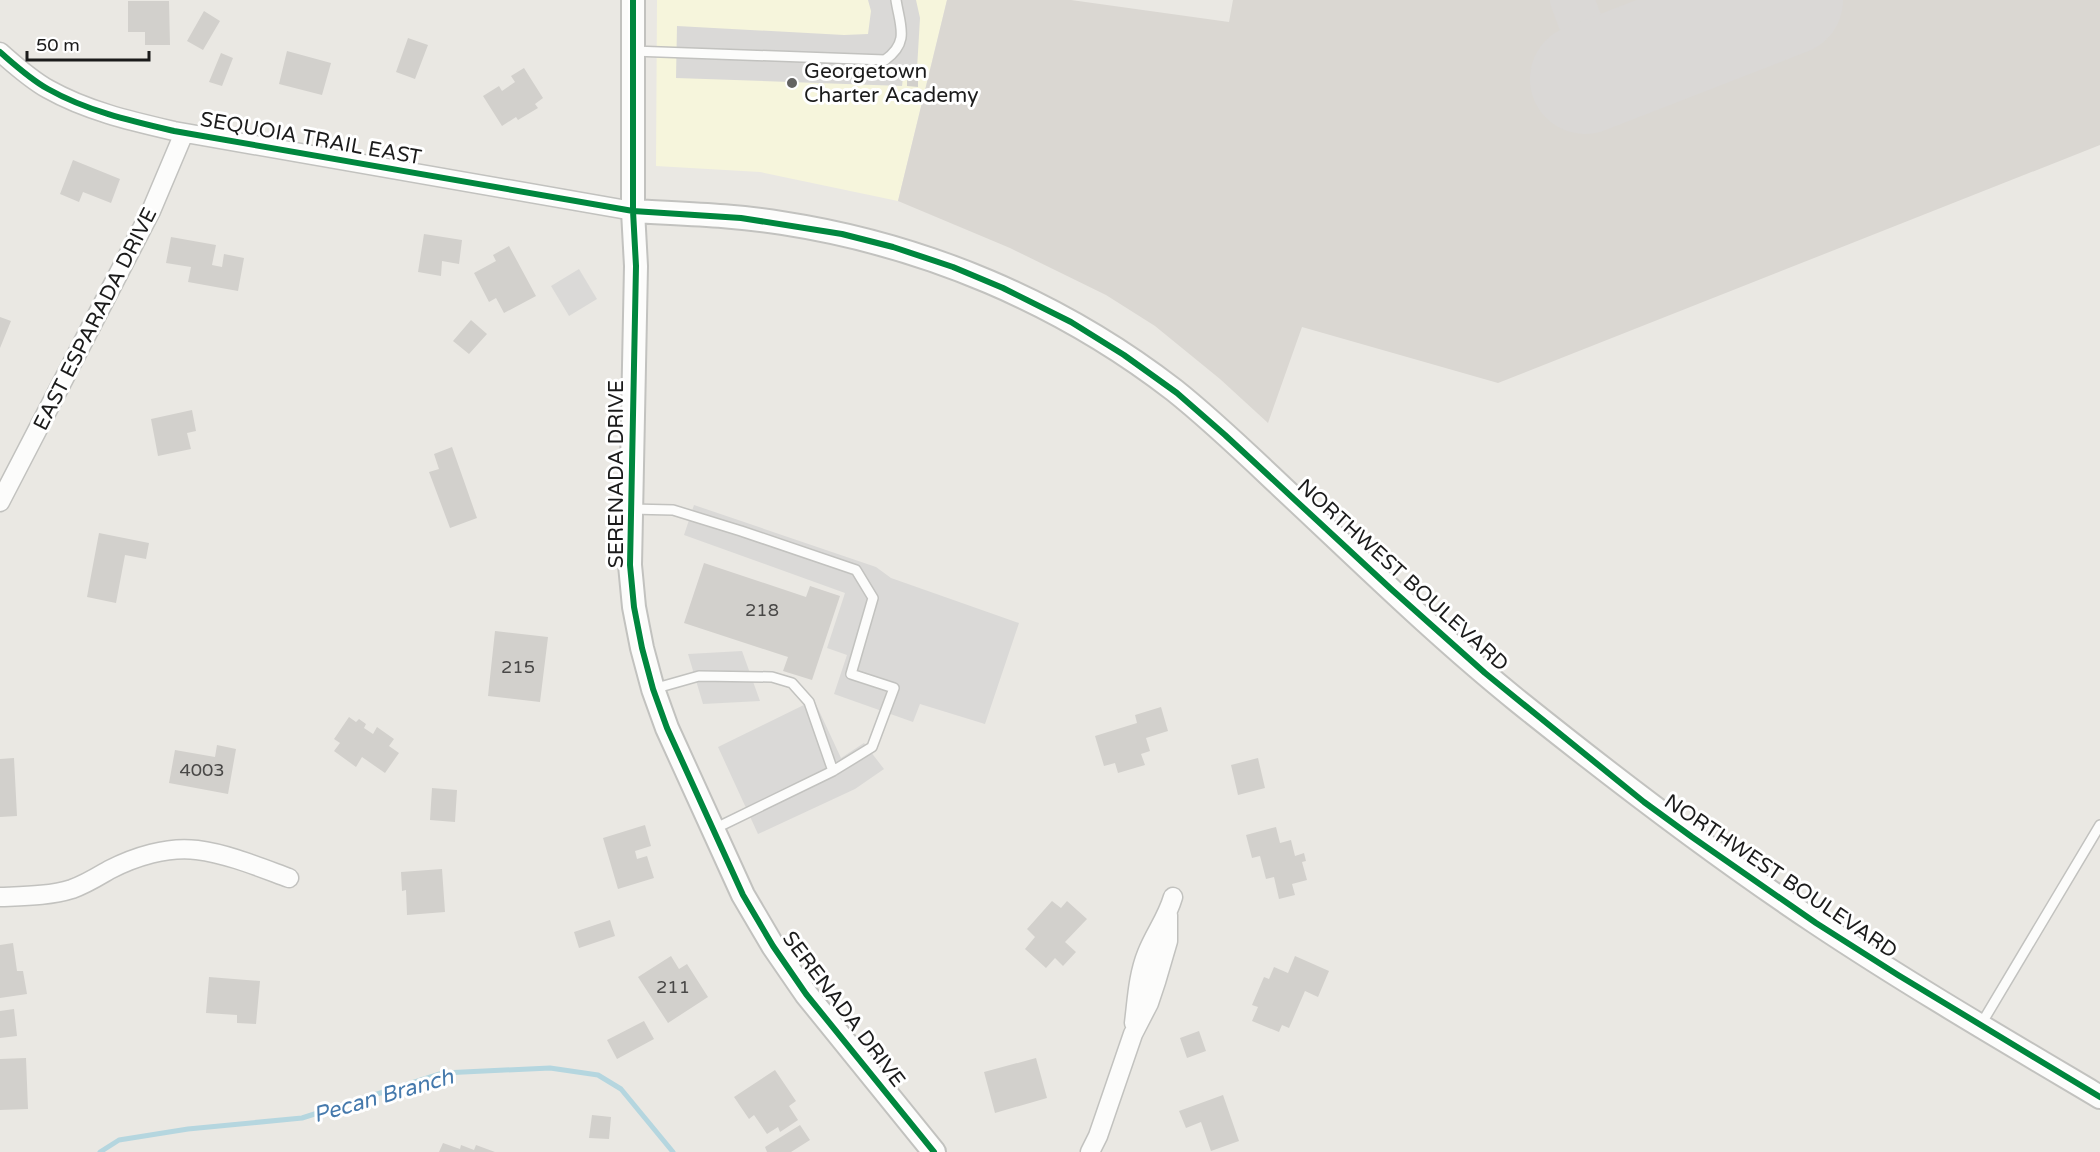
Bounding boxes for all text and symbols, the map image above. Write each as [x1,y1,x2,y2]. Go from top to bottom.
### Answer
scale bar [27,24,148,62]
text: 50 m [36,34,80,56]
place label: Georgetown Charter Academy [804,59,978,108]
marker: Georgetown Charter Academy [785,76,799,90]
street label: SEQUOIA TRAIL EAST [198,107,424,170]
street label: EAST ESPARADA DRIVE [28,204,163,435]
street label: SERENADA DRIVE [604,380,629,568]
street label: NORTHWEST BOULEVARD [1292,474,1513,677]
house number: 218 [745,599,779,621]
house number: 215 [501,656,535,678]
house number: 4003 [179,759,225,781]
street label: NORTHWEST BOULEVARD [1659,789,1902,964]
street label: SERENADA DRIVE [777,927,910,1092]
house number: 211 [656,976,690,998]
water label: Pecan Branch [310,1063,457,1128]

